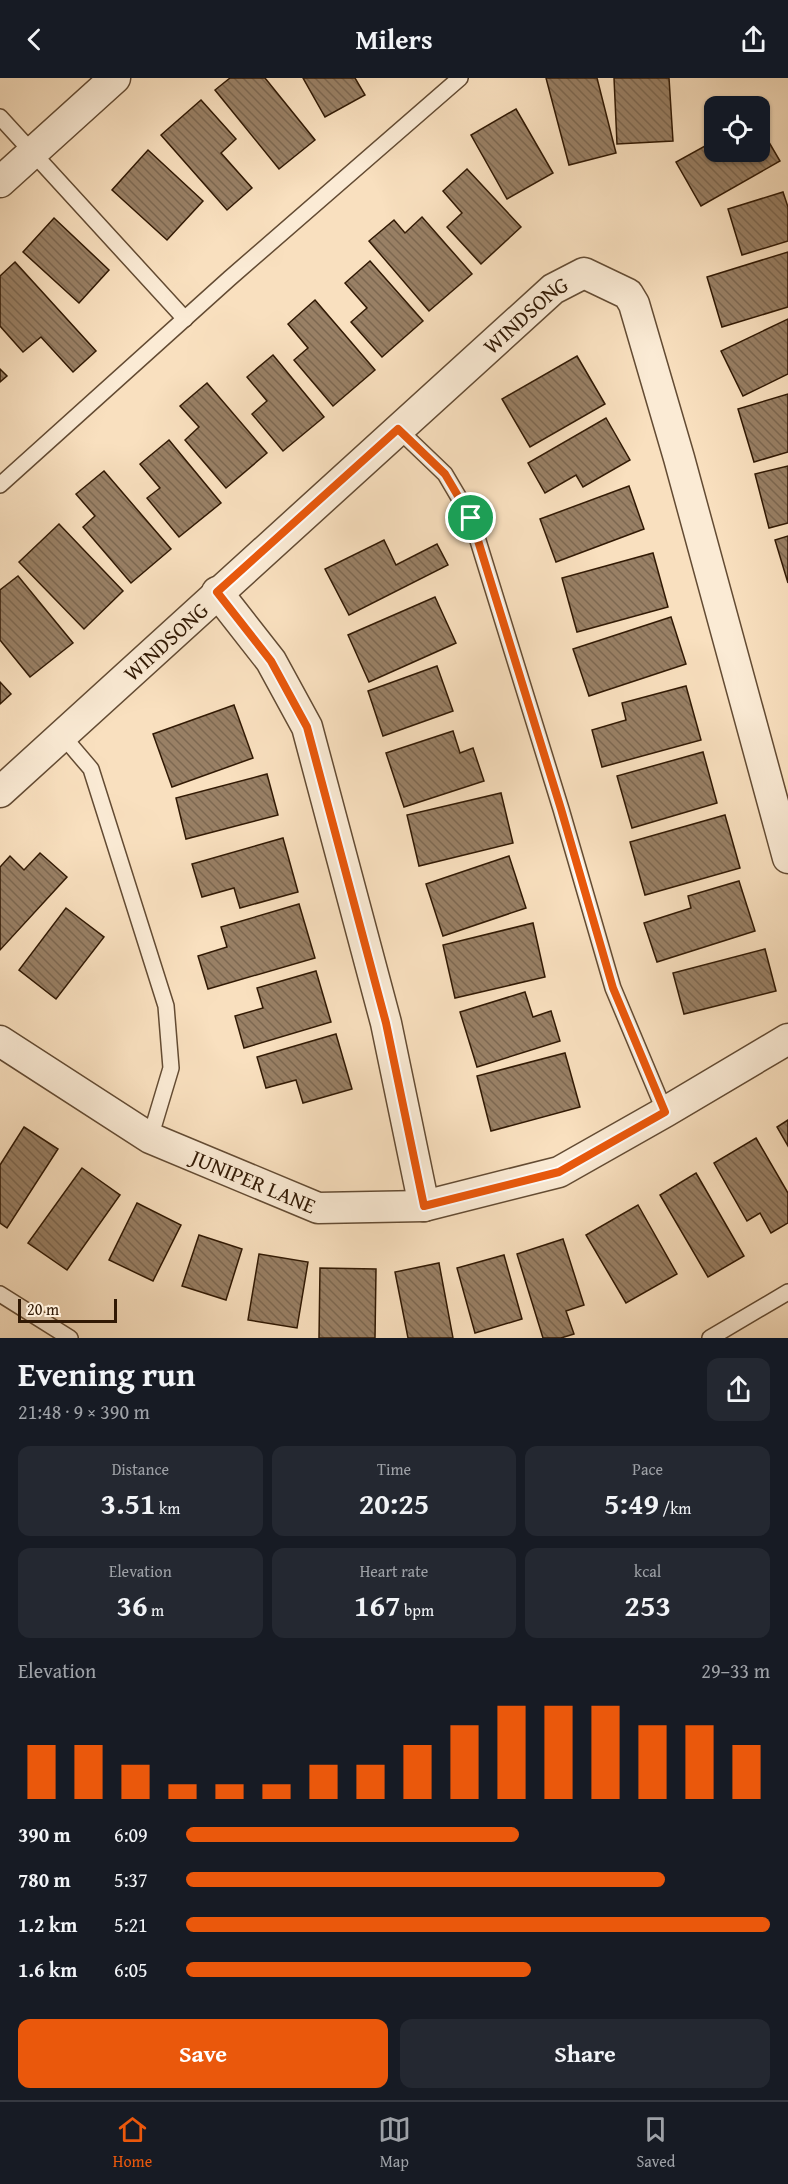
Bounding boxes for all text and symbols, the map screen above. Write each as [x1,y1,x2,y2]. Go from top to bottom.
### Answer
text: Milers [355,19,433,59]
icon: back [18,23,51,56]
icon: share [737,23,770,56]
map controls [704,96,770,162]
button: locate [704,96,770,162]
street label: WINDSONG [476,268,574,361]
pin [445,492,496,543]
icon: arrive [454,501,487,534]
street label: WINDSONG [116,594,215,688]
street label: JUNIPER LANE [184,1140,321,1222]
scale bar [18,1296,117,1324]
text: 20 m [27,1297,59,1321]
text: Evening run [18,1350,195,1398]
button: share [707,1358,770,1421]
text: 21:48 · 9 × 390 m [18,1397,150,1426]
text: Distance [112,1457,169,1481]
text: Time [377,1457,411,1481]
text: Pace [632,1457,663,1481]
text: 3.51 [100,1481,156,1525]
text: 20:25 [359,1481,429,1525]
text: 5:49 [604,1481,659,1525]
text: km [156,1496,180,1520]
text: /km [659,1496,691,1520]
text: Elevation [109,1559,172,1583]
text: Heart rate [360,1559,428,1583]
text: kcal [634,1559,661,1583]
text: 36 [116,1583,148,1627]
text: 167 [354,1583,401,1627]
text: 253 [624,1583,671,1627]
text: m [148,1598,164,1622]
text: bpm [401,1598,434,1622]
text: Elevation [18,1656,96,1685]
text: 29–33 m [701,1656,770,1685]
text: 390 m [18,1820,71,1849]
text: 6:09 [114,1820,148,1849]
text: 780 m [18,1865,71,1894]
text: 5:37 [114,1865,148,1894]
text: 1.2 km [18,1910,77,1939]
text: 5:21 [114,1910,148,1939]
text: 1.6 km [18,1955,77,1984]
text: 6:05 [114,1955,148,1984]
button: Save [18,2019,388,2088]
button: Share [400,2019,770,2088]
tab: Home [113,2113,152,2173]
tab: Map [378,2113,411,2173]
tab: Saved [636,2113,675,2173]

